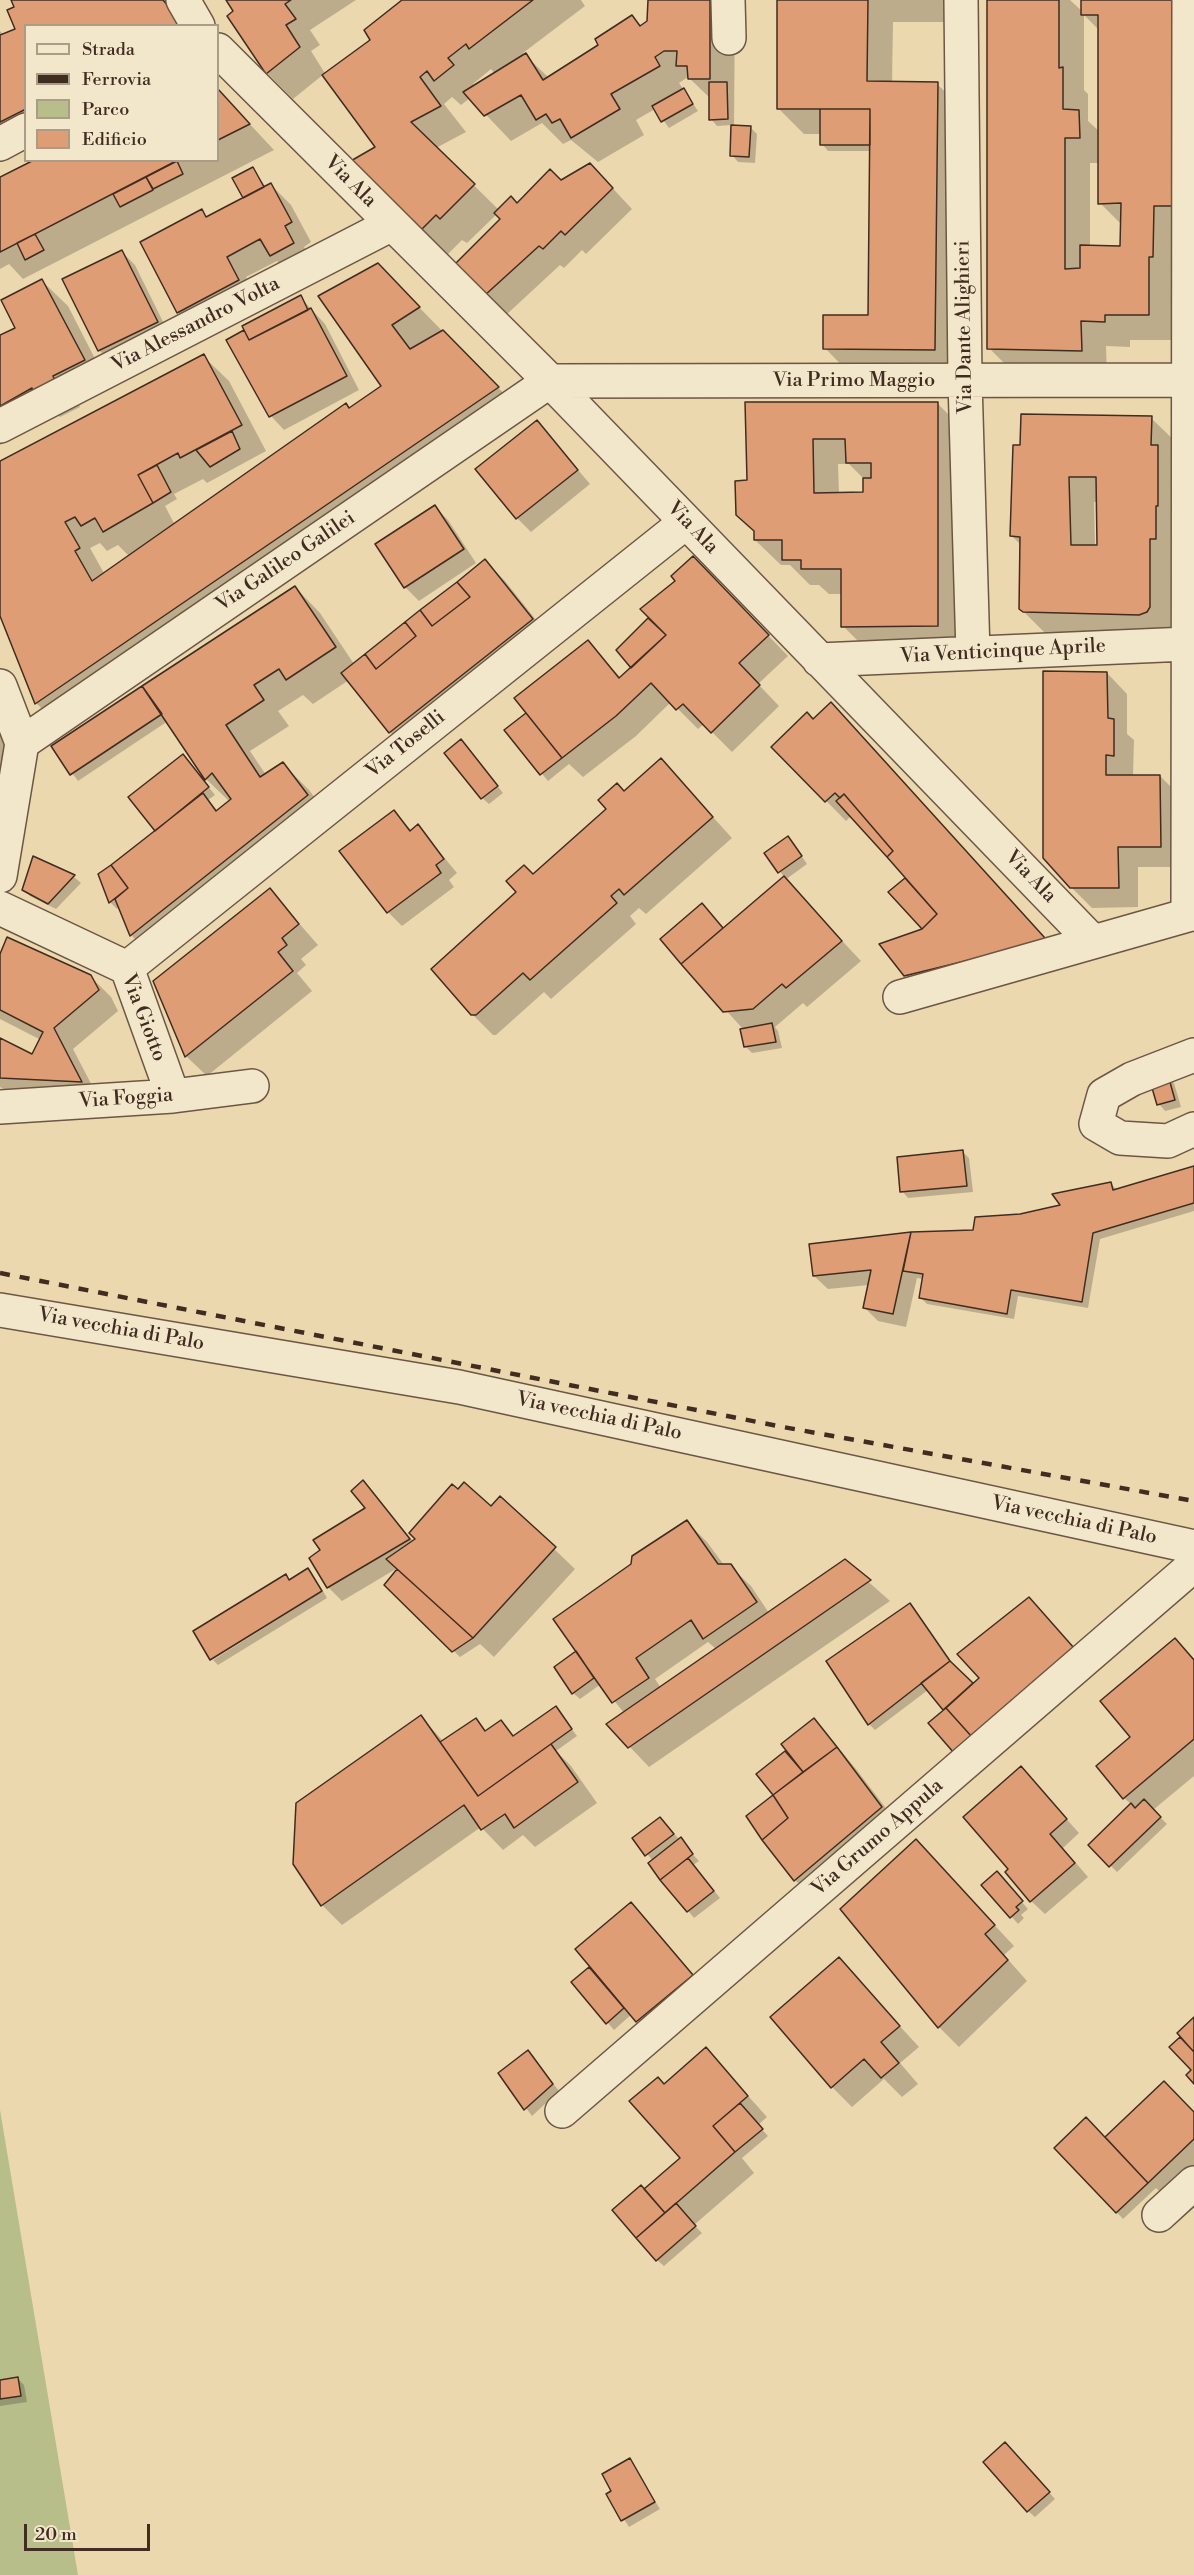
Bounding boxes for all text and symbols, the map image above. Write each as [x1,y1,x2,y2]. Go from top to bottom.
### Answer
legend [24,24,219,162]
text: Strada [82,38,135,61]
text: Ferrovia [82,68,151,91]
text: Parco [82,98,129,121]
text: Edificio [82,128,147,151]
street label: Via Ala [319,151,381,213]
street label: Via Dante Alighieri [951,240,979,414]
street label: Via Alessandro Volta [108,272,284,378]
street label: Via Primo Maggio [773,369,935,393]
street label: Via Ala [661,497,723,559]
street label: Via Galileo Galilei [212,507,360,617]
street label: Via Venticinque Aprile [900,635,1106,669]
street label: Via Toselli [362,706,450,784]
street label: Via Ala [999,846,1061,908]
street label: Via Giotto [115,971,171,1065]
street label: Via Foggia [78,1084,174,1114]
street label: Via vecchia di Palo [36,1304,206,1356]
street label: Via vecchia di Palo [514,1388,684,1446]
street label: Via vecchia di Palo [989,1492,1159,1550]
street label: Via Grumo Appula [807,1774,949,1902]
scale bar [27,2512,153,2550]
text: 20 m [35,2523,77,2546]

